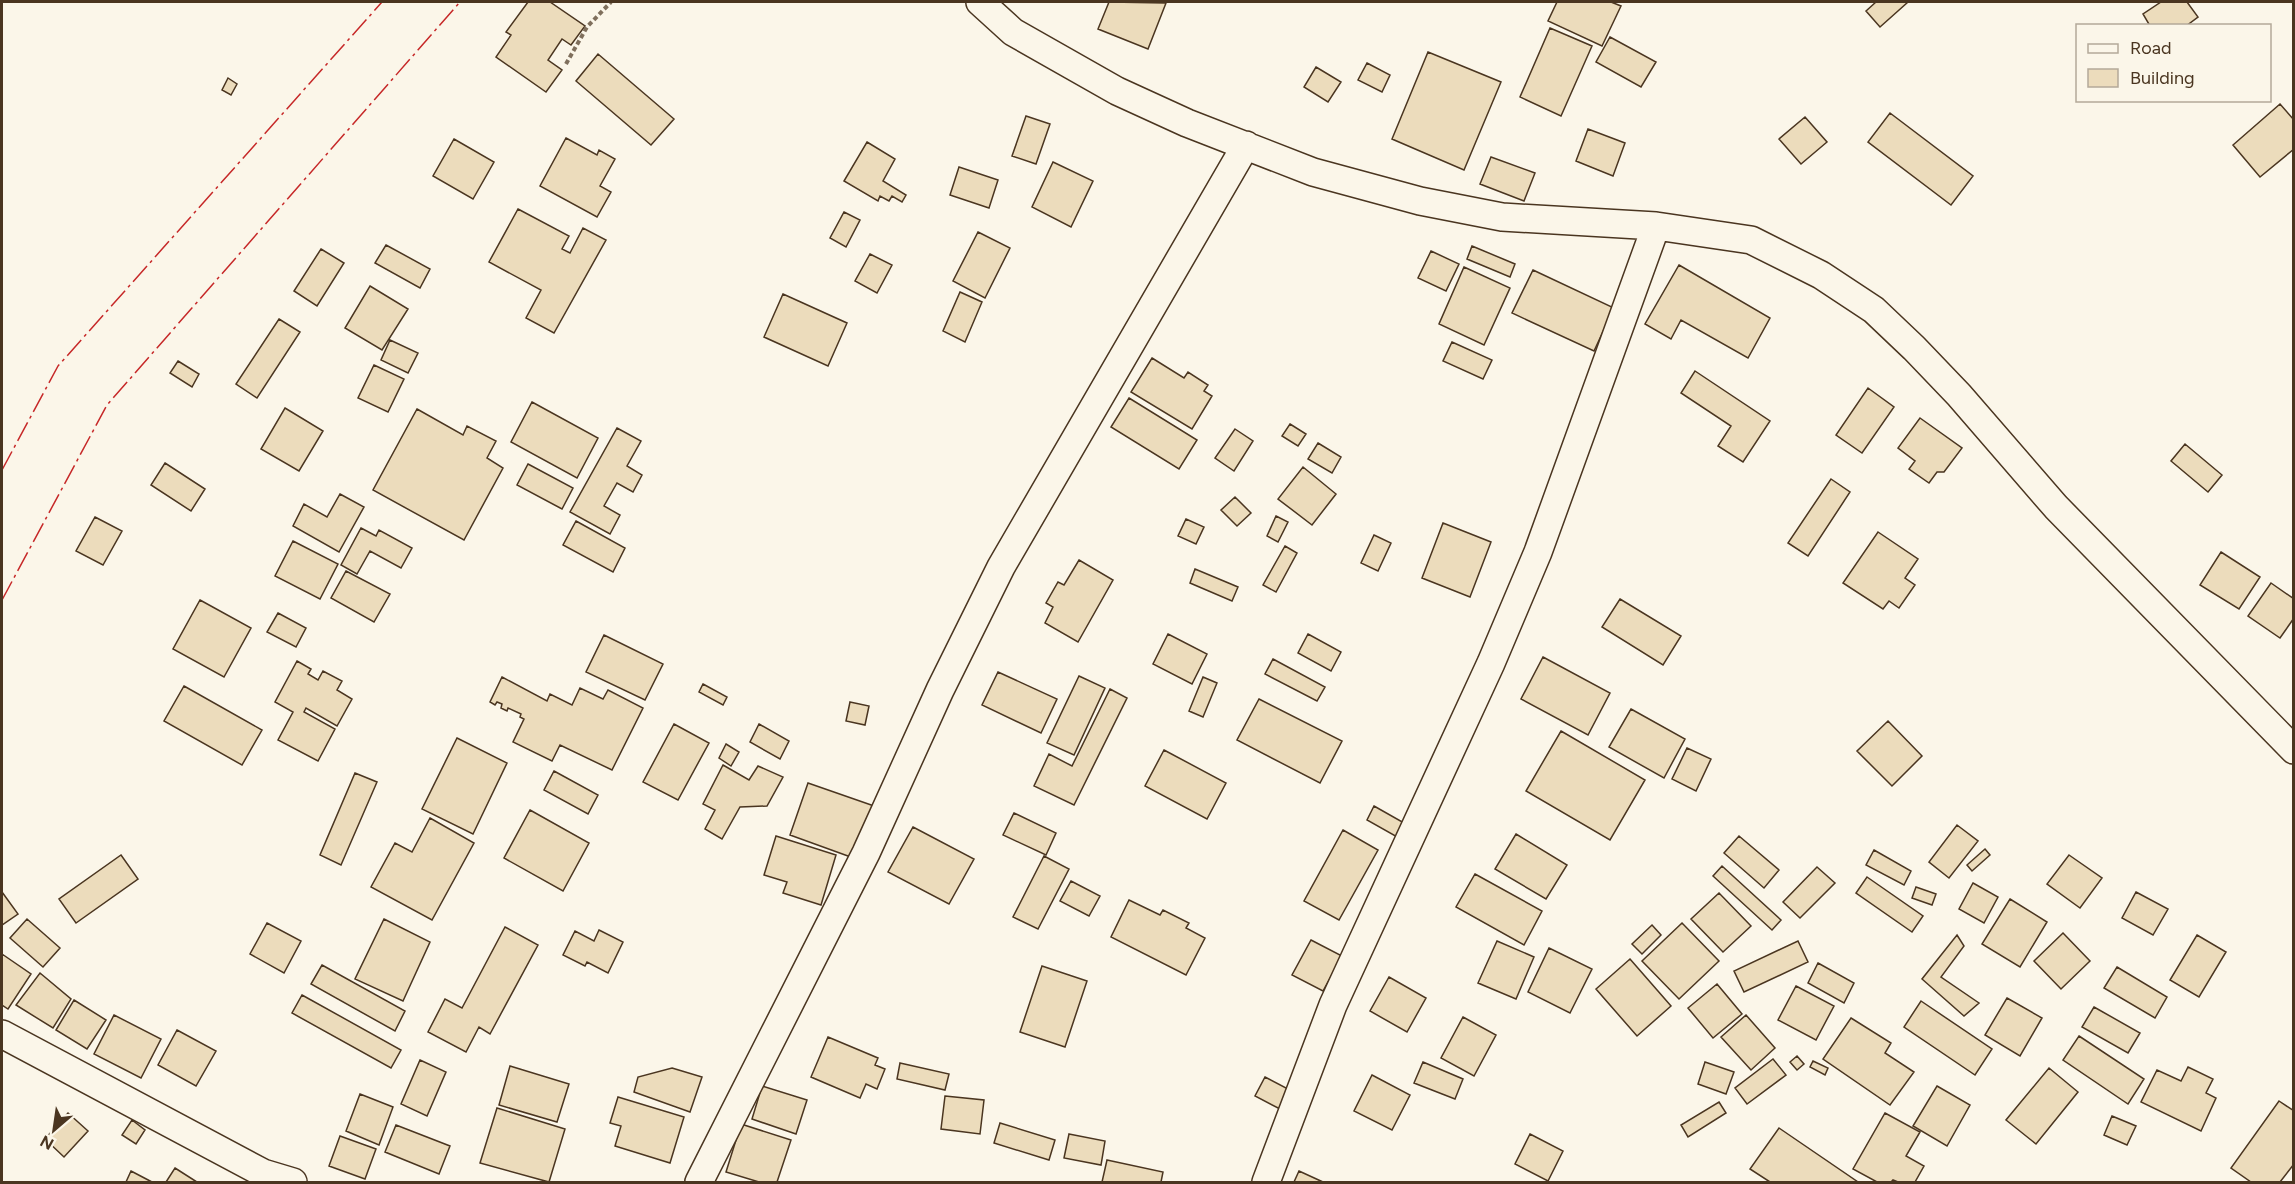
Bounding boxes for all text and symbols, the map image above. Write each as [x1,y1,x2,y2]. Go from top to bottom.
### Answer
legend [2076,24,2271,102]
text: Road [2130,37,2171,59]
text: Building [2130,67,2195,89]
north arrow [24,1100,84,1160]
text: N [37,1131,57,1154]

